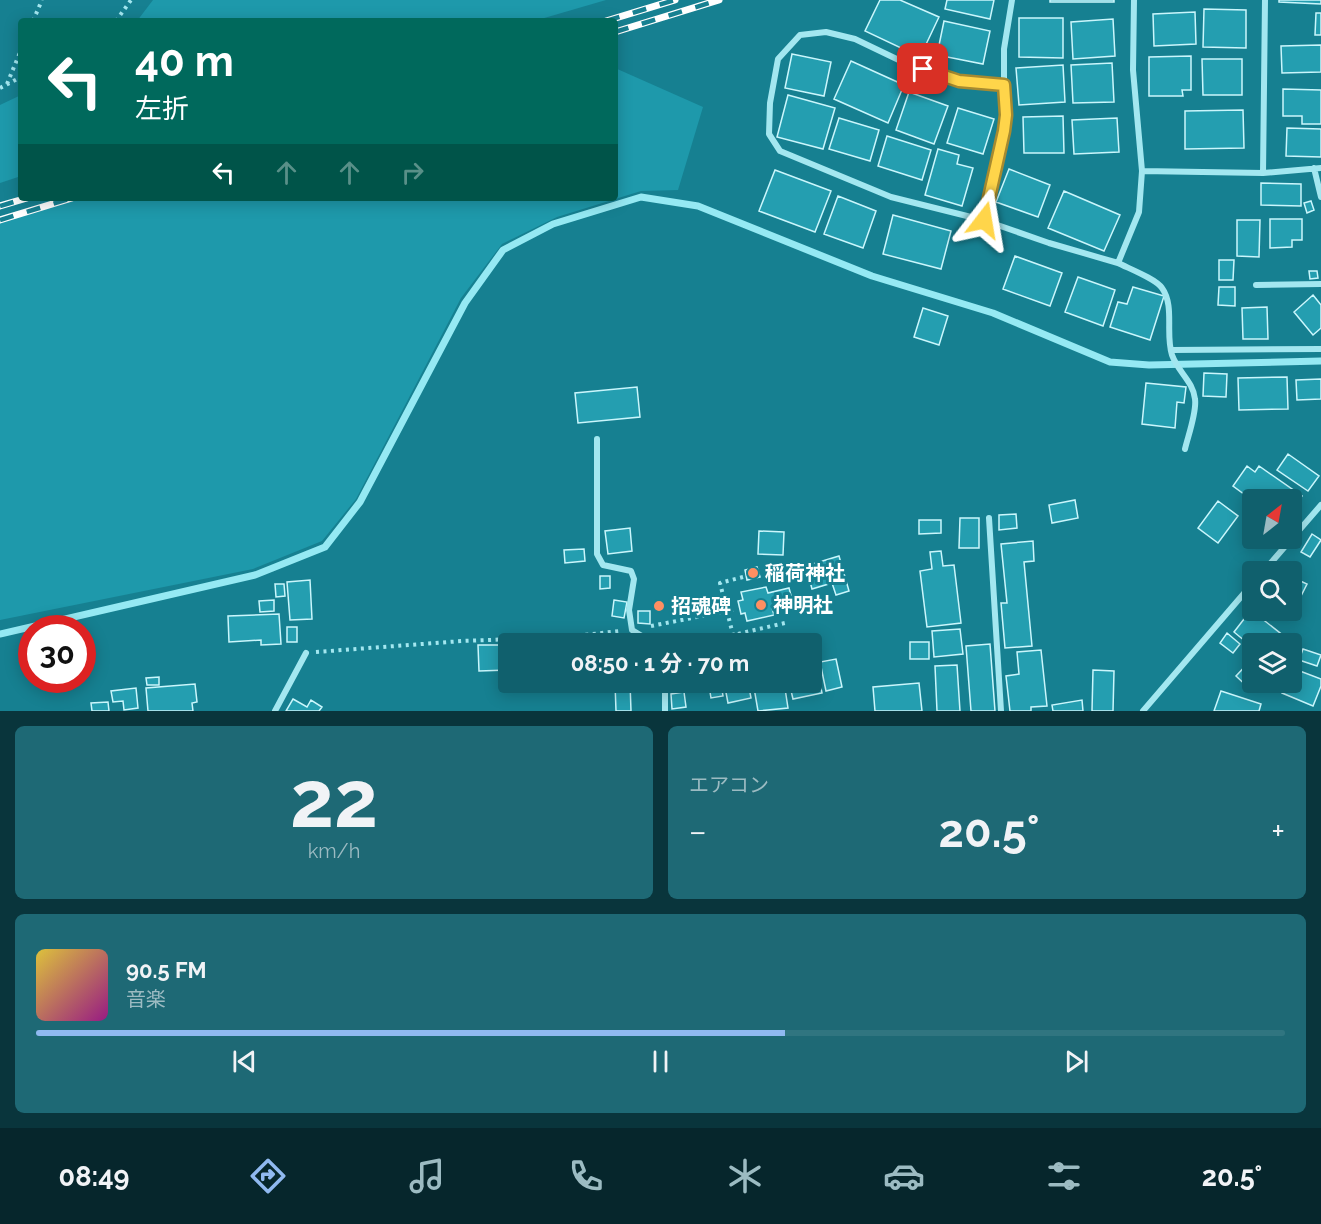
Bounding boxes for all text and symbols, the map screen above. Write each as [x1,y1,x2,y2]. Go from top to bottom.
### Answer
text: 40 m [135,37,234,86]
icon: left [36,42,114,120]
pin [897,43,948,94]
icon: arrive [906,52,939,85]
text: 左折 [135,93,189,124]
icon: left [207,156,240,189]
icon: ahead [270,156,303,189]
icon: ahead [333,156,366,189]
icon: right [396,156,429,189]
position arrow [952,188,1016,252]
north arrow [1242,489,1302,549]
map controls [1242,489,1302,693]
place label: 稲荷神社 [765,561,845,585]
button: search [1242,561,1302,621]
marker: 稲荷神社 [746,566,760,580]
place label: 神明社 [773,593,833,617]
place label: 招魂碑 [671,594,731,618]
marker: 神明社 [754,598,768,612]
marker: 招魂碑 [652,599,666,613]
speed limit sign: 30 [18,615,96,693]
button: layers [1242,633,1302,693]
text: 08:50 · 1 分 · 70 m [571,650,749,676]
text: 22 [290,754,378,845]
text: エアコン [689,773,769,797]
text: 20.5° [939,805,1039,858]
text: − [689,812,707,851]
text: + [1271,812,1285,851]
text: km/h [308,839,360,863]
text: 90.5 FM [126,957,207,983]
text: 音楽 [126,987,166,1011]
icon: previous [228,1045,261,1078]
icon: pause [644,1045,677,1078]
icon: next [1060,1045,1093,1078]
icon: directions [247,1155,289,1197]
icon: music [406,1155,448,1197]
icon: phone [565,1155,607,1197]
icon: climate [724,1155,766,1197]
icon: car [883,1155,925,1197]
icon: filters [1043,1155,1085,1197]
text: 08:49 [59,1161,129,1192]
text: 20.5° [1202,1161,1262,1192]

